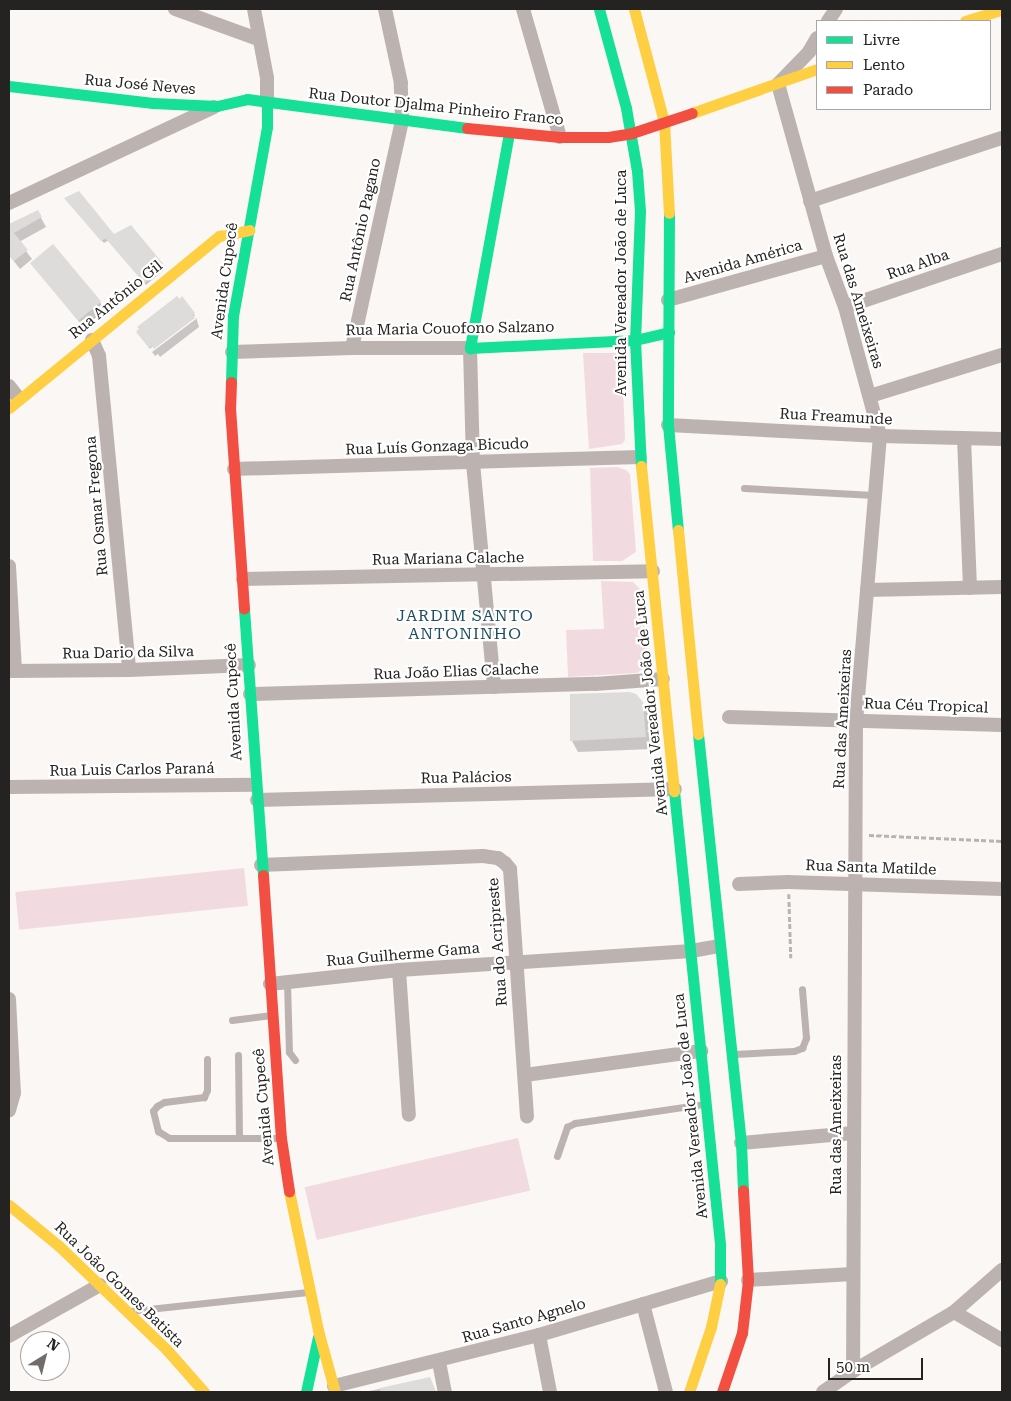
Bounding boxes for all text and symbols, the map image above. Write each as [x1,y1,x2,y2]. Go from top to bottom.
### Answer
legend [816,20,991,110]
text: Livre [863,31,900,49]
text: Lento [863,56,905,74]
street label: Rua José Neves [84,71,196,99]
text: Parado [863,81,913,99]
street label: Rua Doutor Djalma Pinheiro Franco [307,85,565,129]
street label: Rua Antônio Pagano [337,157,385,303]
street label: Avenida Vereador João de Luca [613,170,631,396]
street label: Avenida Cupecê [208,222,242,340]
street label: Rua das Ameixeiras [829,231,887,371]
street label: Avenida América [682,236,804,288]
street label: Rua Alba [885,246,951,284]
street label: Rua Antônio Gil [66,257,166,343]
street label: Rua Maria Couofono Salzano [345,318,555,340]
street label: Rua Freamunde [779,405,893,429]
street label: Rua Osmar Fregona [82,435,112,577]
street label: Rua Luís Gonzaga Bicudo [345,435,529,459]
street label: Rua Mariana Calache [372,549,524,569]
street label: Avenida Vereador João de Luca [630,589,672,817]
district label: JARDIM SANTO ANTONINHO [395,606,535,644]
street label: Rua Dario da Silva [62,643,194,663]
street label: Avenida Cupecê [222,643,246,761]
street label: Rua das Ameixeiras [830,649,856,789]
street label: Rua João Elias Calache [373,660,539,684]
street label: Rua Céu Tropical [863,695,989,717]
street label: Rua Luis Carlos Paraná [49,760,215,780]
street label: Rua Palácios [420,768,512,788]
street label: Rua Santa Matilde [805,857,937,879]
street label: Rua do Acripreste [485,877,511,1007]
street label: Rua Guilherme Gama [326,939,480,971]
street label: Avenida Vereador João de Luca [670,992,712,1220]
street label: Avenida Cupecê [250,1048,278,1166]
street label: Rua das Ameixeiras [828,1055,846,1195]
street label: Rua João Gomes Batista [51,1218,187,1352]
street label: Rua Santo Agnelo [460,1295,588,1347]
north arrow [20,1331,70,1381]
text: N [44,1335,62,1354]
scale bar [831,1348,926,1380]
text: 50 m [836,1358,870,1376]

